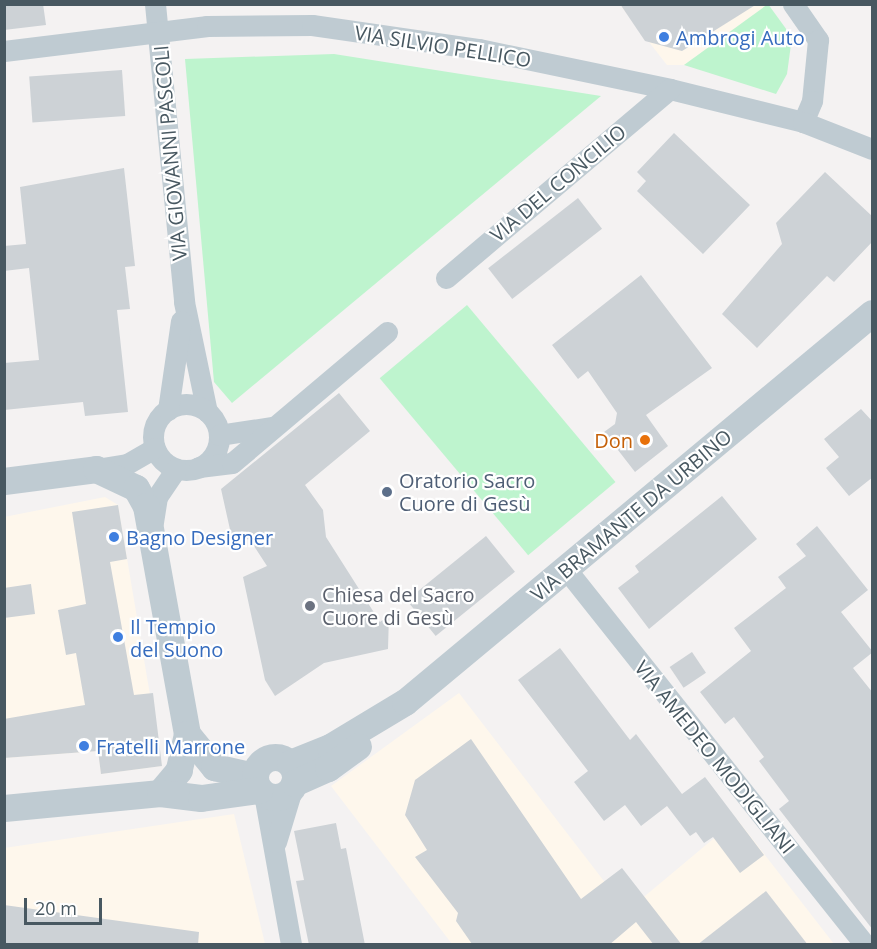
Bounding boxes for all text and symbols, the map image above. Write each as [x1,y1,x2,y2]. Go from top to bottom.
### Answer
street label: VIA SILVIO PELLICO [353,20,533,72]
place label: Ambrogi Auto [676,25,805,49]
marker: Ambrogi Auto [657,30,671,44]
street label: VIA GIOVANNI PASCOLI [149,44,191,262]
street label: VIA DEL CONCILIO [485,119,631,247]
street label: VIA BRAMANTE DA URBINO [526,424,736,606]
place label: Don [594,428,633,452]
marker: Don [638,433,652,447]
place label: Oratorio Sacro Cuore di Gesù [399,468,535,515]
marker: Oratorio Sacro Cuore di Gesù [380,485,394,499]
place label: Bagno Designer [126,525,273,549]
marker: Bagno Designer [107,530,121,544]
place label: Chiesa del Sacro Cuore di Gesù [322,582,475,629]
marker: Chiesa del Sacro Cuore di Gesù [303,599,317,613]
place label: Il Tempio del Suono [130,614,223,661]
marker: Il Tempio del Suono [111,630,125,644]
street label: VIA AMEDEO MODIGLIANI [630,656,800,858]
place label: Fratelli Marrone [96,734,245,758]
marker: Fratelli Marrone [77,739,91,753]
scale bar [27,886,105,924]
text: 20 m [35,896,77,920]

